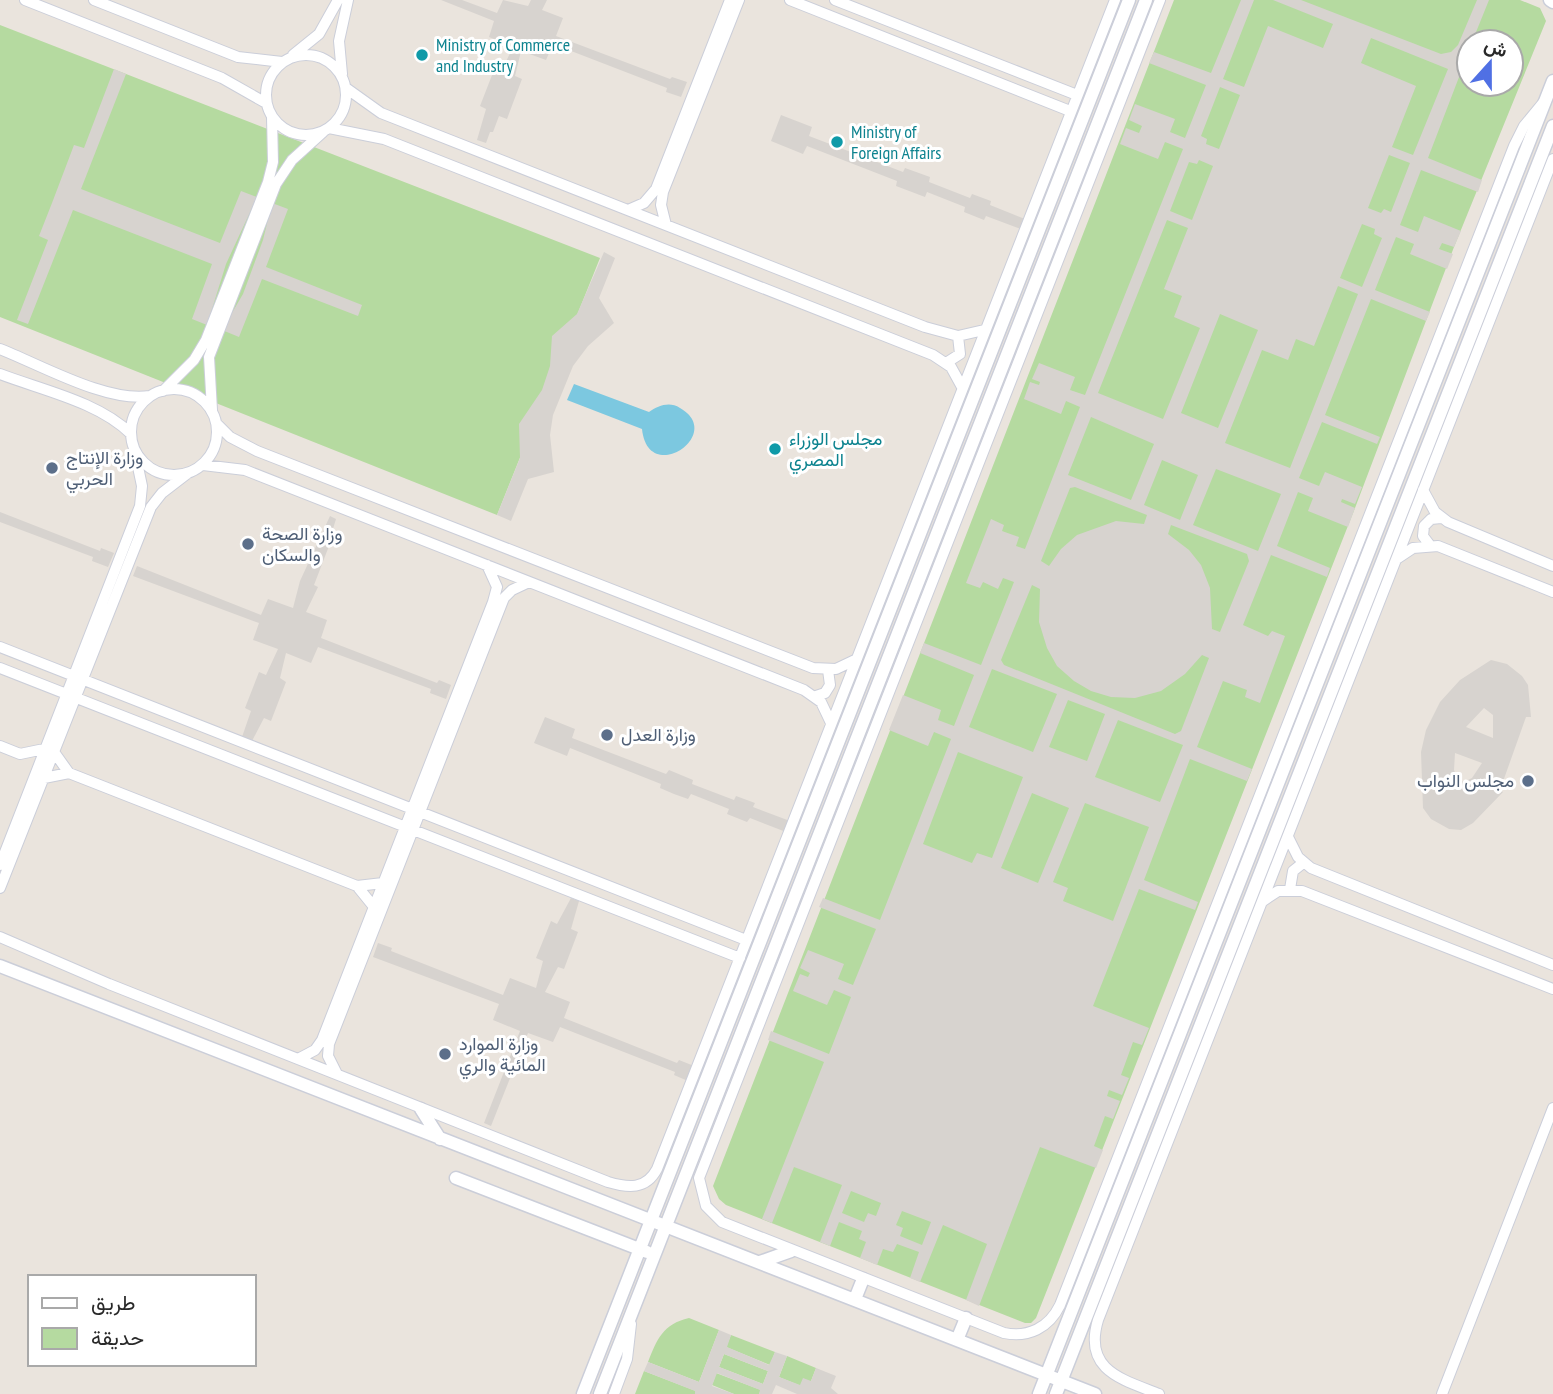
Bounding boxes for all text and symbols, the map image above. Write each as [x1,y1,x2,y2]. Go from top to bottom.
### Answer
north arrow [1455,28,1525,98]
text: ش [1481,32,1511,62]
place label: Ministry of Commerce and Industry [436,33,570,77]
marker: Ministry of Commerce and Industry [414,47,430,63]
place label: Ministry of Foreign Affairs [851,120,941,164]
marker: Ministry of Foreign Affairs [829,134,845,150]
place label: مجلس الوزراء المصري [789,427,882,475]
marker: مجلس الوزراء المصري [767,441,783,457]
place label: وزارة الإنتاج الحربي [66,446,143,494]
marker: وزارة الإنتاج الحربي [44,460,60,476]
place label: وزارة الصحة والسكان [262,522,343,566]
marker: وزارة الصحة والسكان [240,536,256,552]
place label: وزارة العدل [621,723,696,746]
marker: وزارة العدل [599,727,615,743]
place label: مجلس النواب [1417,769,1514,792]
marker: مجلس النواب [1520,773,1536,789]
place label: وزارة الموارد المائية والري [459,1032,546,1080]
marker: وزارة الموارد المائية والري [437,1046,453,1062]
legend [28,1275,256,1366]
text: طريق [91,1289,136,1316]
text: حديقة [91,1324,144,1351]

